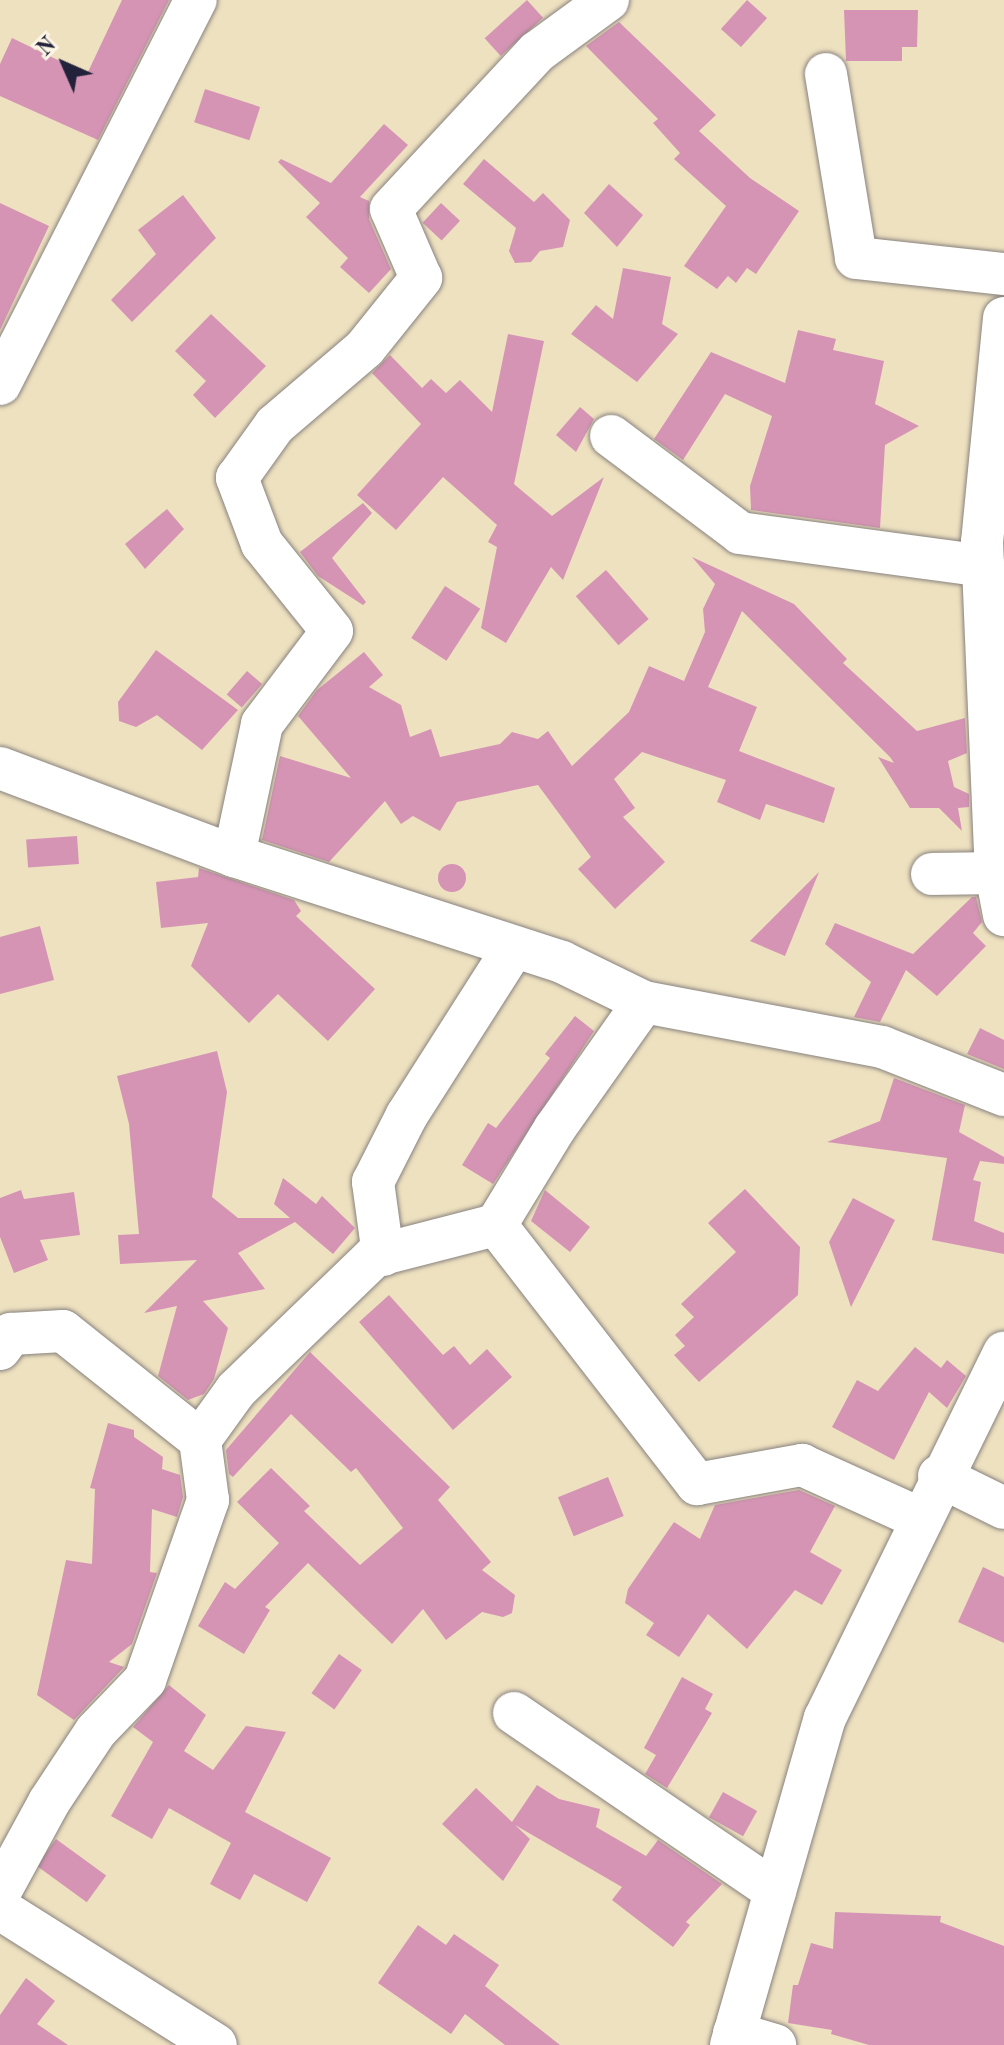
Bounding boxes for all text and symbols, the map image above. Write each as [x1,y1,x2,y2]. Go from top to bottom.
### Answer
north arrow [24,24,104,104]
text: N [33,33,61,61]

